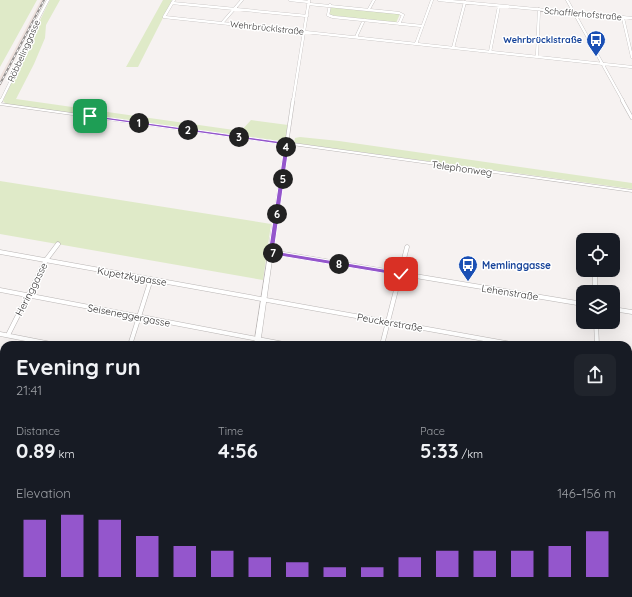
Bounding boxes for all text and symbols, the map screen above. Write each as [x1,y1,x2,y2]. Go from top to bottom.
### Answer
street label: Schafflerhofstraße [544,5,622,22]
street label: Röbbelinggasse [5,18,42,84]
street label: Wehrbrücklstraße [229,18,305,37]
bus stop icon: Wehrbrücklstraße [585,29,607,57]
place label: Wehrbrücklstraße [503,34,582,45]
pin [73,99,107,133]
icon: arrive [79,105,101,127]
pin: 1 [129,113,149,133]
text: 1 [137,116,141,130]
pin: 2 [178,120,198,140]
text: 2 [185,123,191,137]
pin: 3 [229,127,249,147]
text: 3 [236,130,242,144]
pin: 4 [276,137,296,157]
text: 4 [283,140,289,154]
street label: Telephonweg [431,158,493,179]
pin: 5 [273,169,293,189]
text: 5 [280,172,286,186]
pin: 6 [267,204,287,224]
text: 6 [274,207,280,221]
map controls [576,233,620,329]
button: locate [576,233,620,277]
pin: 7 [263,243,283,263]
text: 7 [270,246,276,260]
pin: 8 [329,254,349,274]
bus stop icon: Memlinggasse [457,254,479,282]
text: 8 [336,257,342,271]
pin [384,257,418,291]
place label: Memlinggasse [482,259,551,272]
street label: Heringgasse [12,260,51,318]
icon: check [390,263,412,285]
street label: Kupetzkygasse [96,264,168,289]
street label: Lehenstraße [480,282,540,303]
button: layers [576,285,620,329]
street label: Seiseneggergasse [86,301,172,330]
street label: Peuckerstraße [356,310,424,335]
text: Evening run [16,353,141,381]
button: share [574,354,616,396]
text: 21:41 [16,382,42,398]
text: Distance [16,424,60,438]
text: Time [218,424,243,438]
text: Pace [420,424,445,438]
text: 0.89 [16,438,56,463]
text: 4:56 [218,438,258,463]
text: 5:33 [420,438,458,463]
text: km [56,447,75,461]
text: /km [458,447,483,461]
text: Elevation [16,485,71,501]
text: 146–156 m [557,485,616,501]

